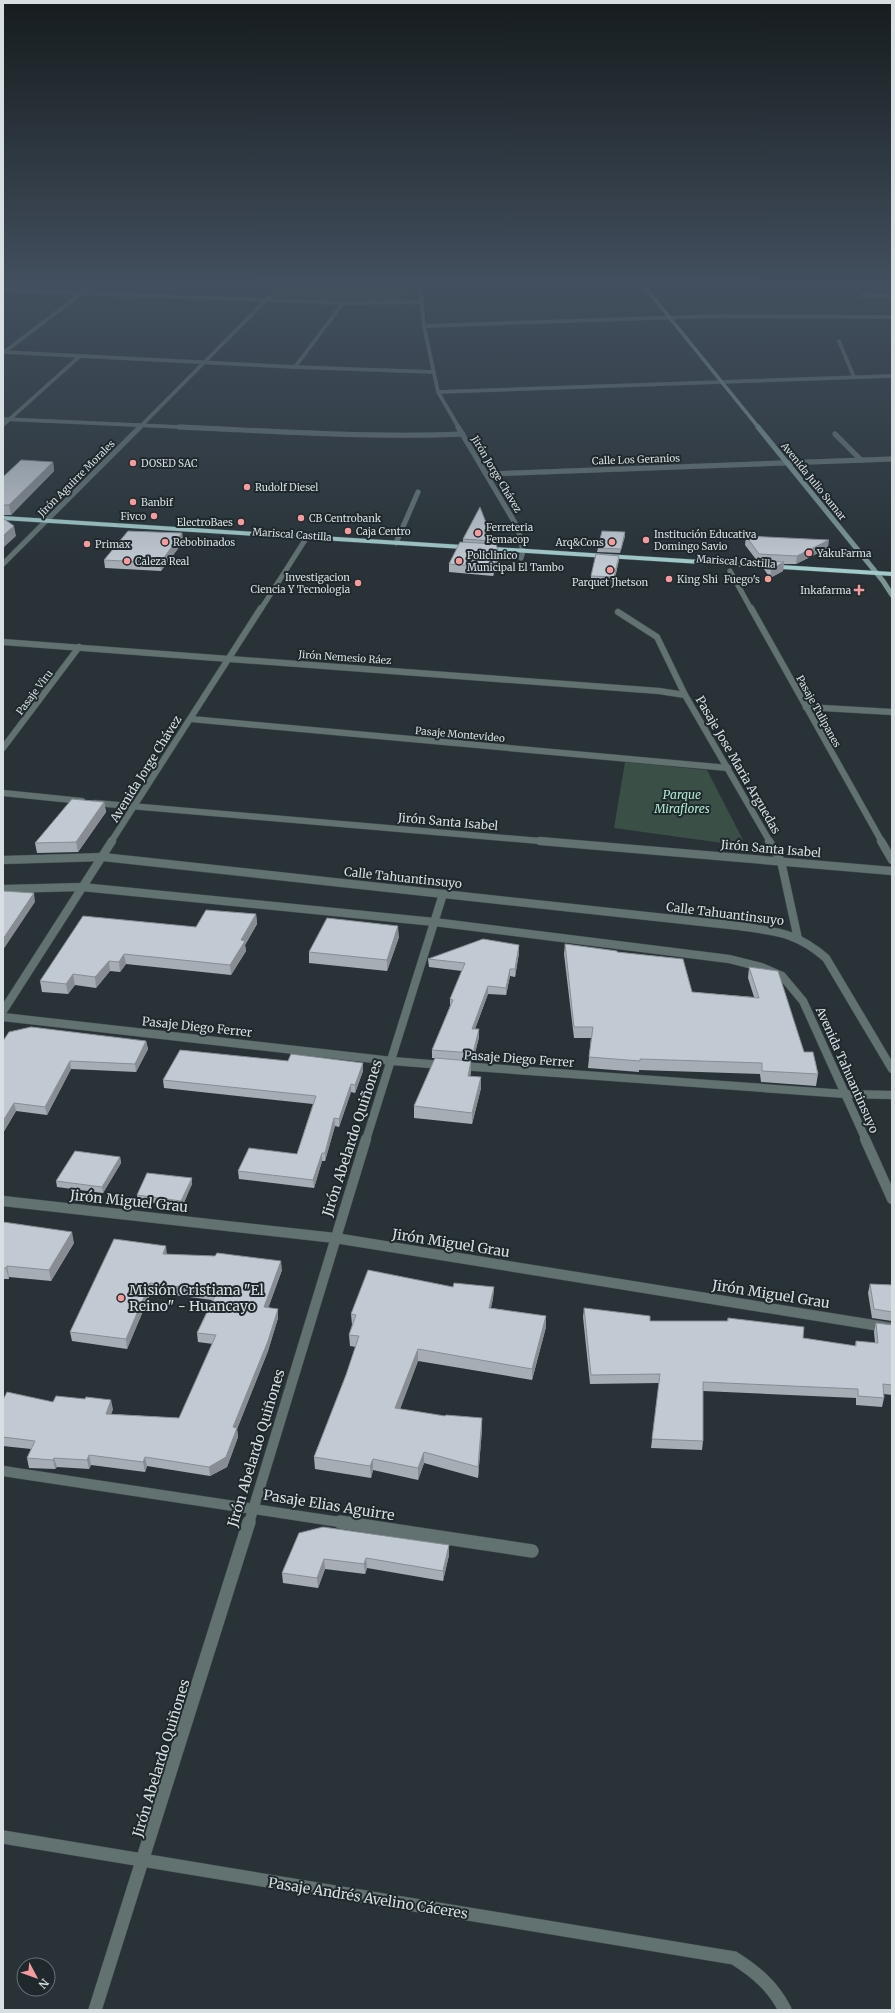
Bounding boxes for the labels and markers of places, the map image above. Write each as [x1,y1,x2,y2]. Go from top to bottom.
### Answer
place label: DOSED SAC [141,457,198,470]
marker: DOSED SAC [128,458,138,468]
place label: Rudolf Diesel [255,481,318,494]
marker: Rudolf Diesel [242,482,252,492]
place label: Banbif [141,496,174,509]
marker: Banbif [128,497,138,507]
place label: Fivco [121,510,146,523]
marker: Fivco [149,511,159,521]
place label: CB Centrobank [309,512,382,525]
marker: CB Centrobank [296,513,306,523]
place label: ElectroBaes [177,516,233,529]
marker: ElectroBaes [236,517,246,527]
place label: Ferreteria Femacop [486,521,534,546]
place label: Caja Centro [356,525,411,538]
marker: Caja Centro [343,526,353,536]
marker: Ferreteria Femacop [473,528,483,538]
place label: Institución Educativa Domingo Savio [654,528,757,553]
marker: Institución Educativa Domingo Savio [641,535,651,545]
place label: Rebobinados [173,536,235,549]
place label: Arq&Cons [554,536,604,549]
marker: Rebobinados [160,537,170,547]
marker: Arq&Cons [607,537,617,547]
place label: Primax [95,538,130,551]
marker: Primax [82,539,92,549]
place label: YakuFarma [816,547,872,560]
marker: YakuFarma [804,548,814,558]
place label: Policlinico Municipal El Tambo [467,549,564,574]
place label: Caleza Real [135,555,189,568]
marker: Caleza Real [122,556,132,566]
marker: Policlinico Municipal El Tambo [454,556,464,566]
marker: Parquet Jhetson [605,565,615,575]
place label: Investigacion Ciencia Y Tecnologia [251,571,351,596]
place label: King Shi [677,573,718,586]
place label: Fuego's [724,573,760,586]
marker: King Shi [664,574,674,584]
marker: Fuego's [763,574,773,584]
place label: Parquet Jhetson [572,576,648,589]
marker: Investigacion Ciencia Y Tecnologia [353,578,363,588]
place label: Inkafarma [800,584,852,597]
marker: Inkafarma [854,585,864,595]
place label: Misión Cristiana "El Reino" - Huancayo [129,1281,265,1315]
marker: Misión Cristiana "El Reino" - Huancayo [116,1293,126,1303]

